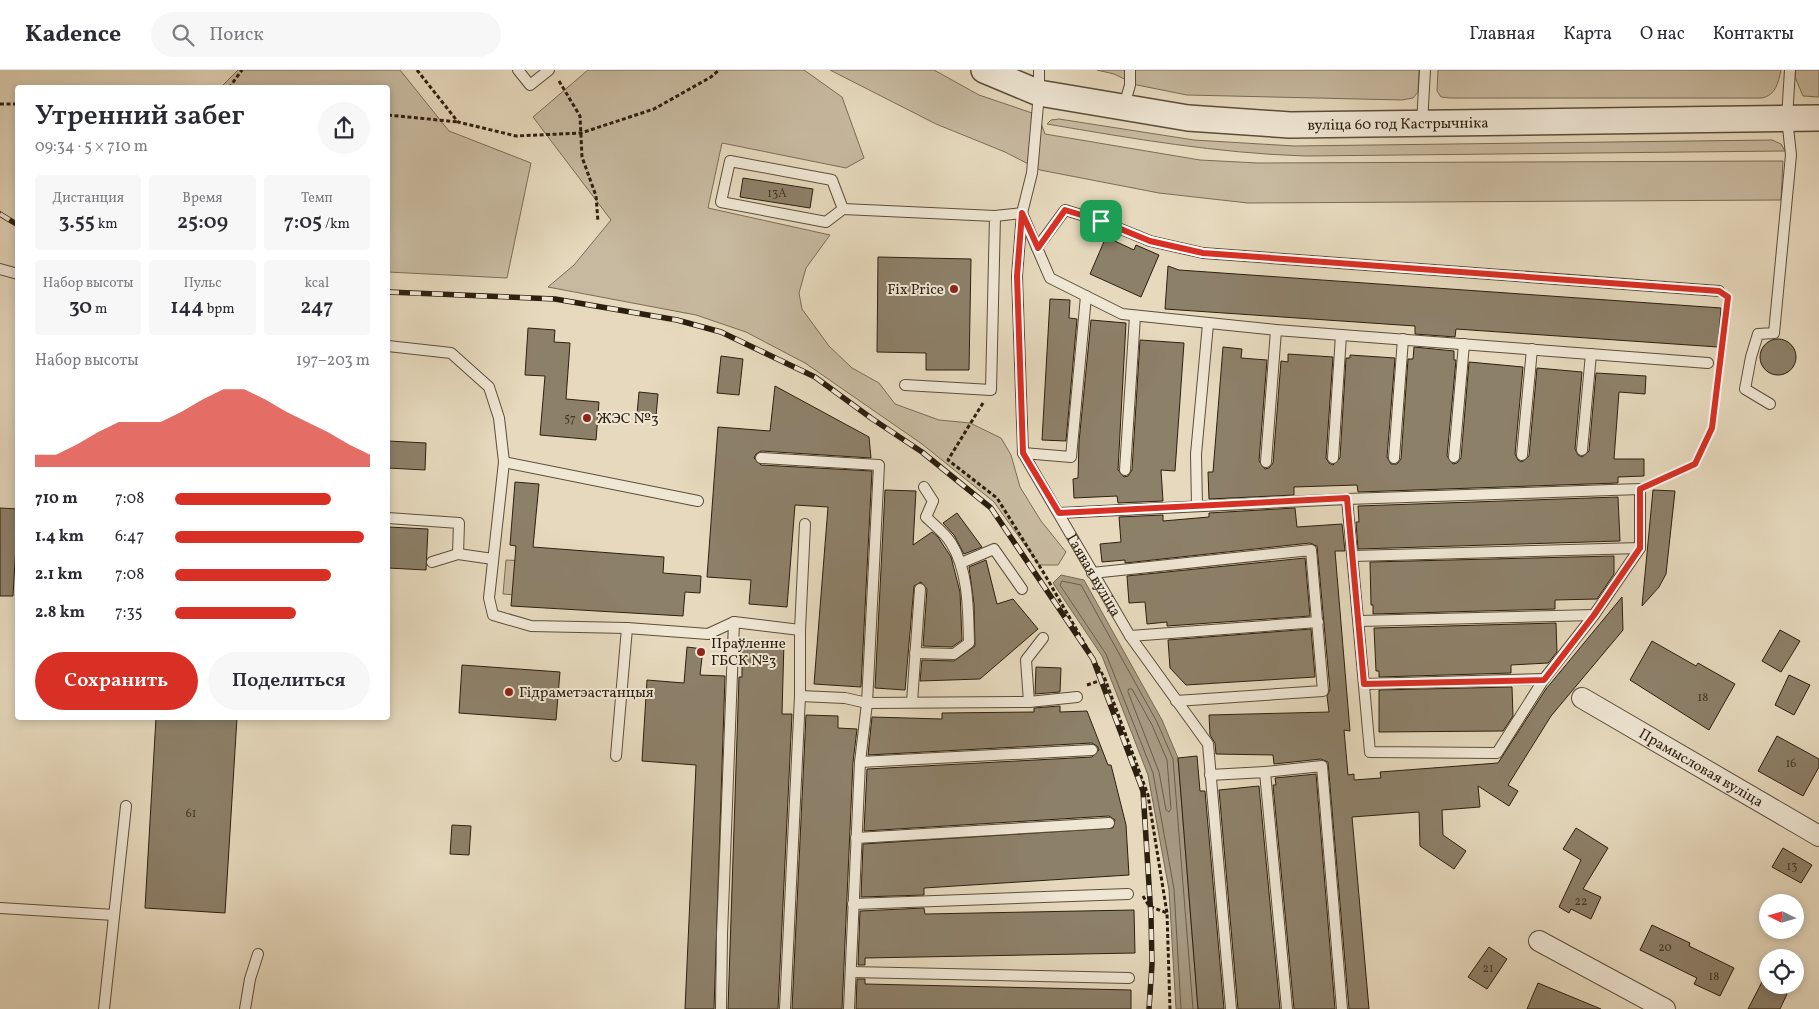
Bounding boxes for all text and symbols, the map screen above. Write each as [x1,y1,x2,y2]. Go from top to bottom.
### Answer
search box [151,12,501,57]
text: Kadence [25,18,121,52]
icon: search [169,21,197,49]
text: Поиск [209,22,264,48]
text: Главная [1469,22,1535,47]
text: Карта [1563,22,1612,47]
text: О нас [1640,22,1685,47]
text: Контакты [1713,22,1794,47]
text: Утренний забег [35,97,244,136]
button: share [318,102,370,154]
street label: вуліца 60 год Кастрычніка [1307,113,1489,137]
text: 09:34 · 5 × 710 m [35,136,148,158]
house number: 13А [767,186,787,202]
text: Дистанция [52,189,124,208]
text: Время [182,189,223,208]
text: Темп [301,189,333,208]
pin [1080,200,1122,242]
icon: arrive [1087,207,1115,235]
text: 3.55 [59,208,95,237]
text: 25:09 [177,208,228,237]
text: 7:05 [284,208,322,237]
text: km [95,215,118,234]
text: /km [322,215,350,234]
text: Набор высоты [43,274,134,293]
text: Пульс [184,274,221,293]
text: kcal [304,274,329,293]
place label: Fix Price [887,280,944,301]
marker: Fix Price [948,283,960,295]
text: 30 [69,293,92,322]
text: 144 [170,293,204,322]
text: 247 [300,293,333,322]
text: m [92,300,107,319]
text: bpm [204,300,235,319]
text: Набор высоты [35,350,139,372]
text: 197–203 m [296,350,370,372]
place label: ЖЭС №3 [597,409,659,430]
house number: 57 [564,411,576,427]
marker: ЖЭС №3 [581,412,593,424]
text: 710 m [35,488,78,510]
text: 7:08 [115,488,144,510]
text: 1.4 km [35,526,84,548]
text: 6:47 [115,526,144,548]
street label: Гаявая вуліца [1060,530,1125,621]
text: 2.1 km [35,564,83,586]
text: 7:08 [115,564,144,586]
text: 2.8 km [35,602,85,624]
text: 7:35 [115,602,142,624]
place label: Праўленне ГБСК №3 [711,634,786,672]
marker: Праўленне ГБСК №3 [695,646,707,658]
button: Сохранить [35,652,198,710]
button: Поделиться [208,652,370,710]
place label: Гідраметэастанцыя [519,683,654,704]
marker: Гідраметэастанцыя [503,686,515,698]
house number: 18 [1698,690,1708,706]
street label: Прамысловая вуліца [1634,724,1767,813]
house number: 16 [1786,756,1796,772]
house number: 61 [186,806,196,822]
house number: 13 [1787,859,1797,875]
house number: 22 [1575,894,1587,910]
north arrow [1759,894,1804,939]
map controls [1759,894,1804,994]
house number: 20 [1658,940,1672,956]
button: locate [1759,949,1804,994]
house number: 21 [1482,961,1494,977]
house number: 18 [1709,969,1719,985]

